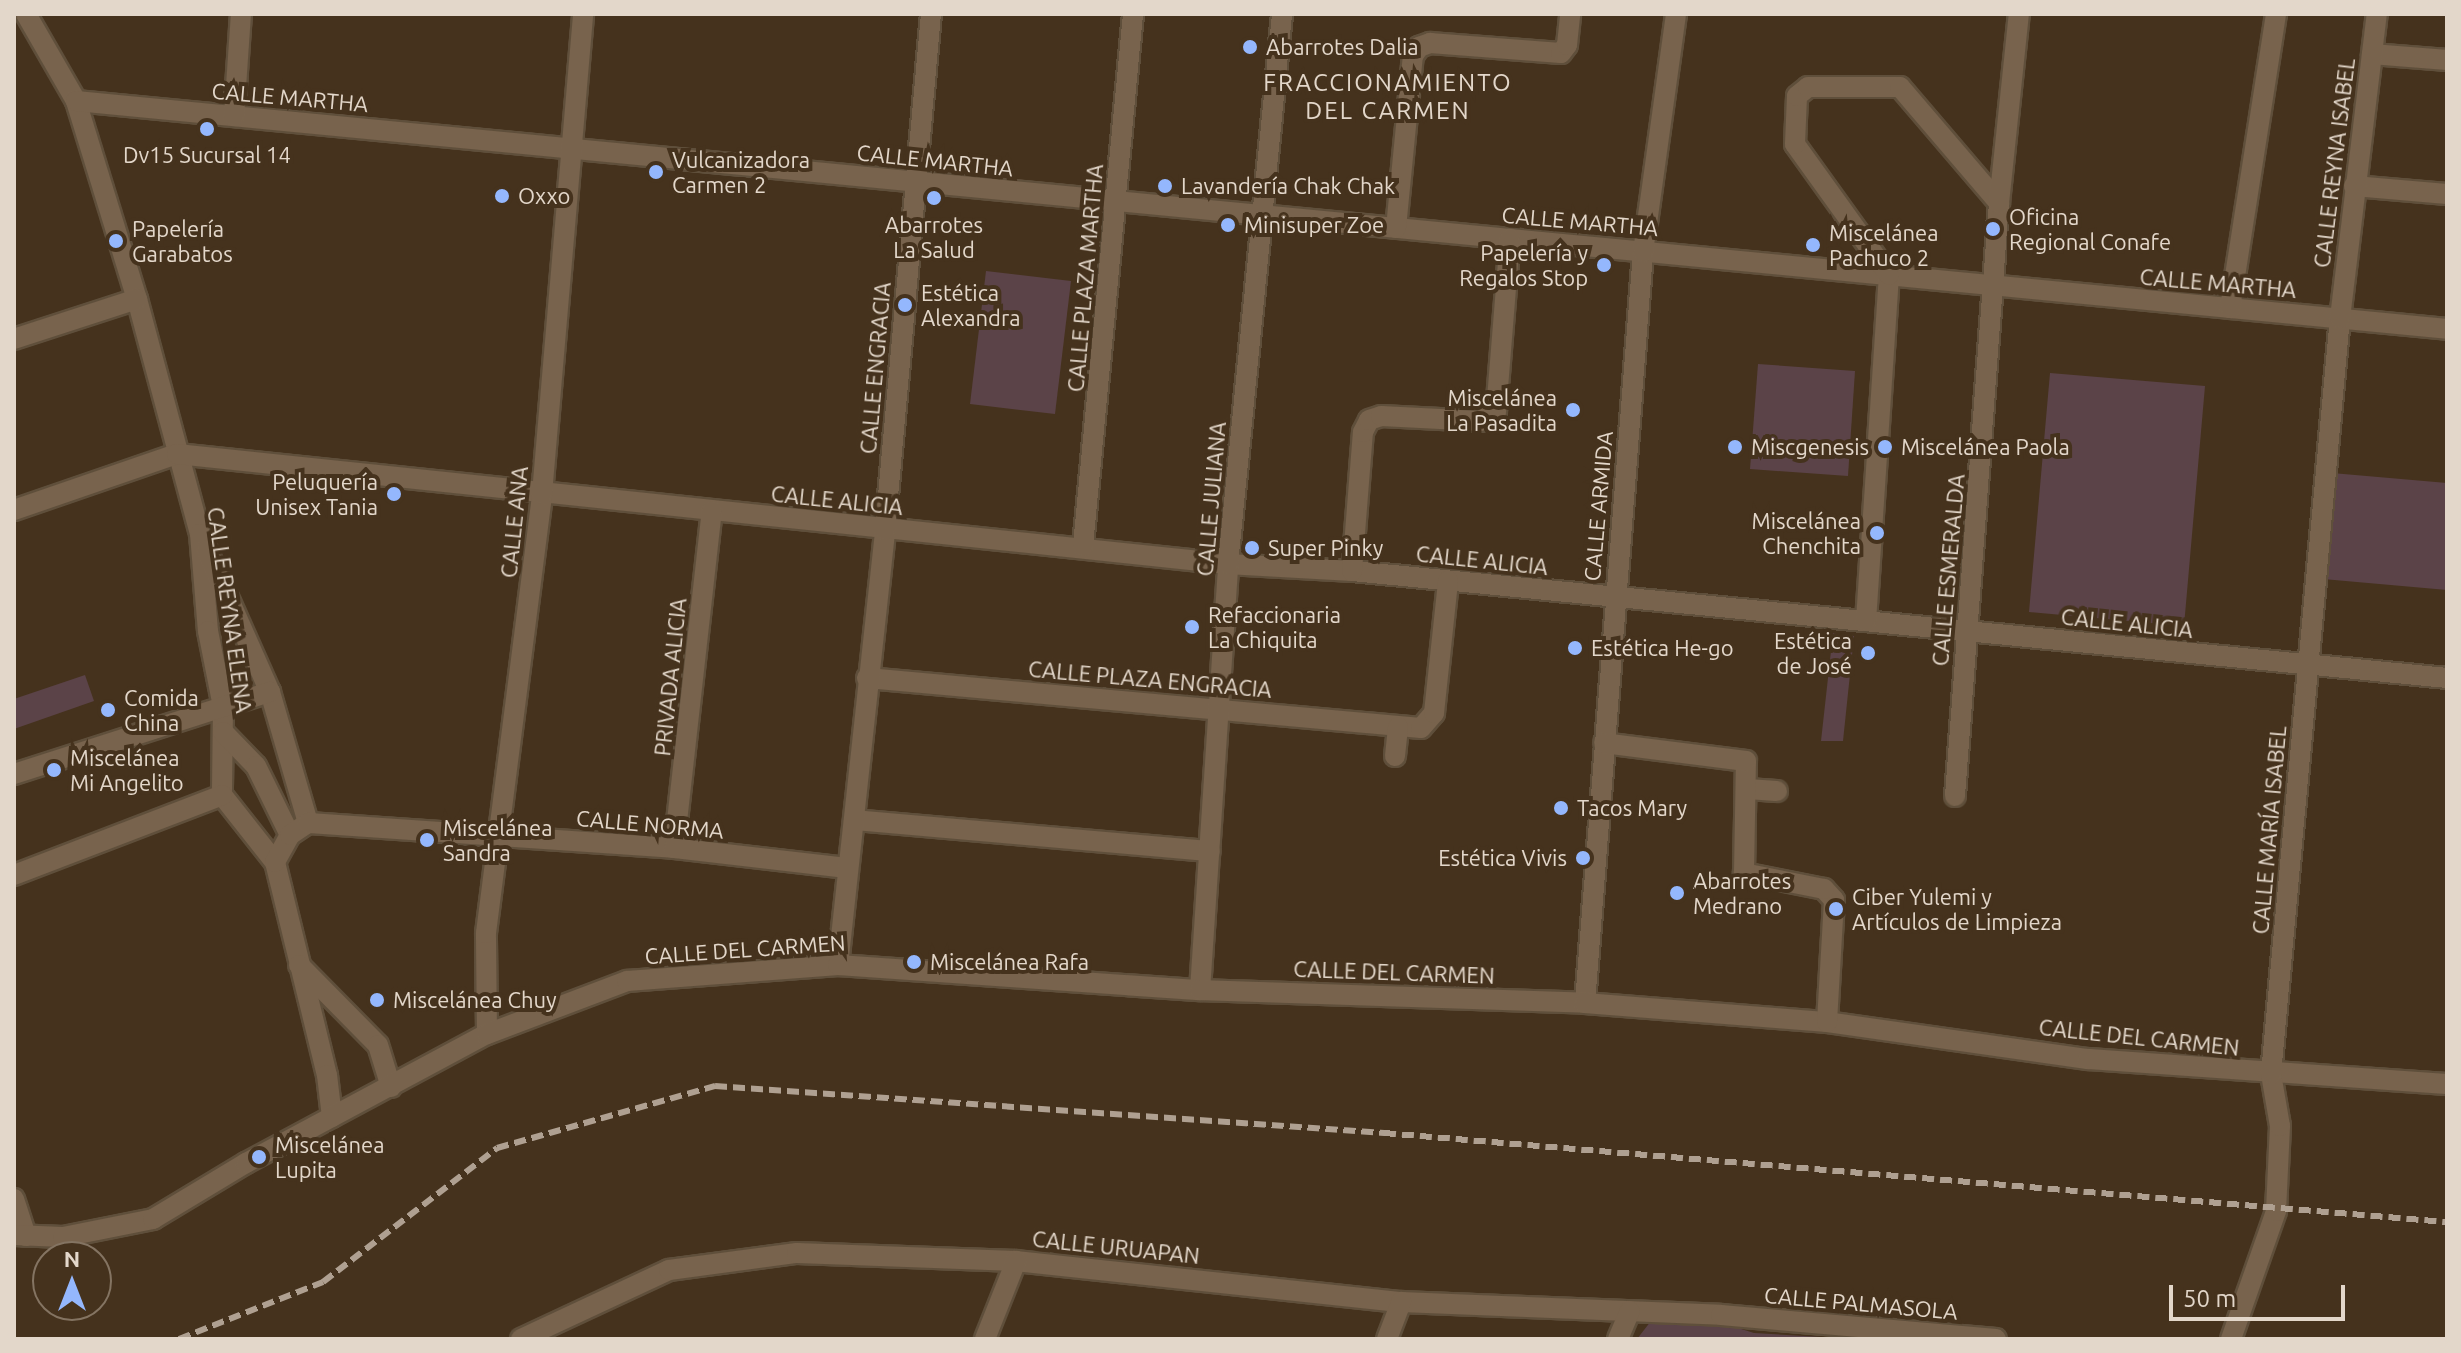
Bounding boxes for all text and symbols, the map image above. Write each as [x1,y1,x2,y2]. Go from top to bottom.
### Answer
place label: Abarrotes Dalia [1266,34,1419,60]
marker: Abarrotes Dalia [1241,38,1259,56]
street label: CALLE REYNA ISABEL [2308,57,2360,269]
district label: FRACCIONAMIENTO DEL CARMEN [1263,69,1513,125]
street label: CALLE MARTHA [211,77,369,117]
marker: Dv15 Sucursal 14 [198,120,216,138]
street label: CALLE MARTHA [856,139,1014,181]
place label: Dv15 Sucursal 14 [123,142,291,168]
place label: Vulcanizadora Carmen 2 [672,146,810,198]
marker: Vulcanizadora Carmen 2 [647,163,665,181]
street label: CALLE PLAZA MARTHA [1062,163,1108,393]
place label: Lavandería Chak Chak [1181,173,1395,199]
marker: Lavandería Chak Chak [1156,177,1174,195]
place label: Oxxo [518,183,570,209]
marker: Oxxo [493,187,511,205]
marker: Abarrotes La Salud [925,189,943,207]
street label: CALLE MARTHA [1501,201,1659,241]
place label: Oficina Regional Conafe [2009,203,2171,254]
place label: Abarrotes La Salud [885,211,983,262]
place label: Minisuper Zoe [1244,212,1384,238]
place label: Papelería Garabatos [132,215,233,266]
marker: Minisuper Zoe [1219,216,1237,234]
place label: Miscelánea Pachuco 2 [1829,219,1938,270]
marker: Oficina Regional Conafe [1984,220,2002,238]
marker: Papelería Garabatos [107,232,125,250]
marker: Miscelánea Pachuco 2 [1804,236,1822,254]
place label: Papelería y Regalos Stop [1459,239,1588,290]
marker: Papelería y Regalos Stop [1595,256,1613,274]
street label: CALLE MARTHA [2139,263,2297,303]
place label: Estética Alexandra [921,279,1021,330]
street label: CALLE ENGRACIA [854,281,896,455]
marker: Estética Alexandra [896,296,914,314]
place label: Miscelánea La Pasadita [1446,384,1557,436]
marker: Miscelánea La Pasadita [1564,401,1582,419]
street label: CALLE JULIANA [1191,421,1231,577]
street label: CALLE ARMIDA [1578,430,1618,582]
place label: Miscgenesis [1751,434,1869,460]
place label: Miscelánea Paola [1901,434,2070,460]
marker: Miscgenesis [1726,438,1744,456]
marker: Miscelánea Paola [1876,438,1894,456]
street label: CALLE ANA [495,465,533,579]
place label: Peluquería Unisex Tania [255,468,378,520]
street label: CALLE ESMERALDA [1926,473,1970,667]
street label: CALLE ALICIA [770,480,904,520]
marker: Peluquería Unisex Tania [385,485,403,503]
street label: CALLE REYNA ELENA [202,505,258,715]
place label: Miscelánea Chenchita [1752,507,1861,558]
marker: Miscelánea Chenchita [1868,524,1886,542]
place label: Super Pinky [1268,535,1383,561]
marker: Super Pinky [1243,539,1261,557]
street label: CALLE ALICIA [1415,540,1549,580]
street label: PRIVADA ALICIA [649,597,691,757]
place label: Refaccionaria La Chiquita [1208,601,1341,652]
street label: CALLE ALICIA [2060,603,2194,643]
marker: Refaccionaria La Chiquita [1183,618,1201,636]
place label: Estética de José [1774,627,1852,678]
place label: Estética He-go [1591,635,1734,661]
marker: Estética He-go [1566,639,1584,657]
marker: Estética de José [1859,644,1877,662]
street label: CALLE PLAZA ENGRACIA [1027,655,1273,703]
place label: Comida China [124,684,199,736]
marker: Comida China [99,701,117,719]
street label: CALLE MARÍA ISABEL [2247,725,2291,935]
place label: Miscelánea Mi Angelito [70,744,184,796]
marker: Miscelánea Mi Angelito [45,761,63,779]
place label: Tacos Mary [1577,795,1687,821]
marker: Tacos Mary [1552,799,1570,817]
street label: CALLE NORMA [575,804,725,844]
place label: Miscelánea Sandra [443,814,552,866]
marker: Miscelánea Sandra [418,831,436,849]
place label: Estética Vivis [1438,845,1567,871]
marker: Estética Vivis [1574,849,1592,867]
place label: Abarrotes Medrano [1693,867,1791,918]
place label: Ciber Yulemi y Artículos de Limpieza [1852,883,2062,934]
marker: Abarrotes Medrano [1668,884,1686,902]
marker: Ciber Yulemi y Artículos de Limpieza [1827,900,1845,918]
street label: CALLE DEL CARMEN [644,929,846,969]
place label: Miscelánea Rafa [930,949,1089,975]
marker: Miscelánea Rafa [905,953,923,971]
street label: CALLE DEL CARMEN [1293,955,1495,989]
place label: Miscelánea Chuy [393,987,557,1013]
marker: Miscelánea Chuy [368,991,386,1009]
street label: CALLE DEL CARMEN [2037,1013,2241,1061]
place label: Miscelánea Lupita [275,1131,384,1182]
marker: Miscelánea Lupita [250,1148,268,1166]
street label: CALLE URUAPAN [1031,1225,1201,1269]
north arrow [32,1241,112,1321]
text: N [64,1246,80,1271]
scale bar [2173,1269,2349,1319]
street label: CALLE PALMASOLA [1763,1281,1959,1325]
text: 50 m [2183,1285,2236,1312]

